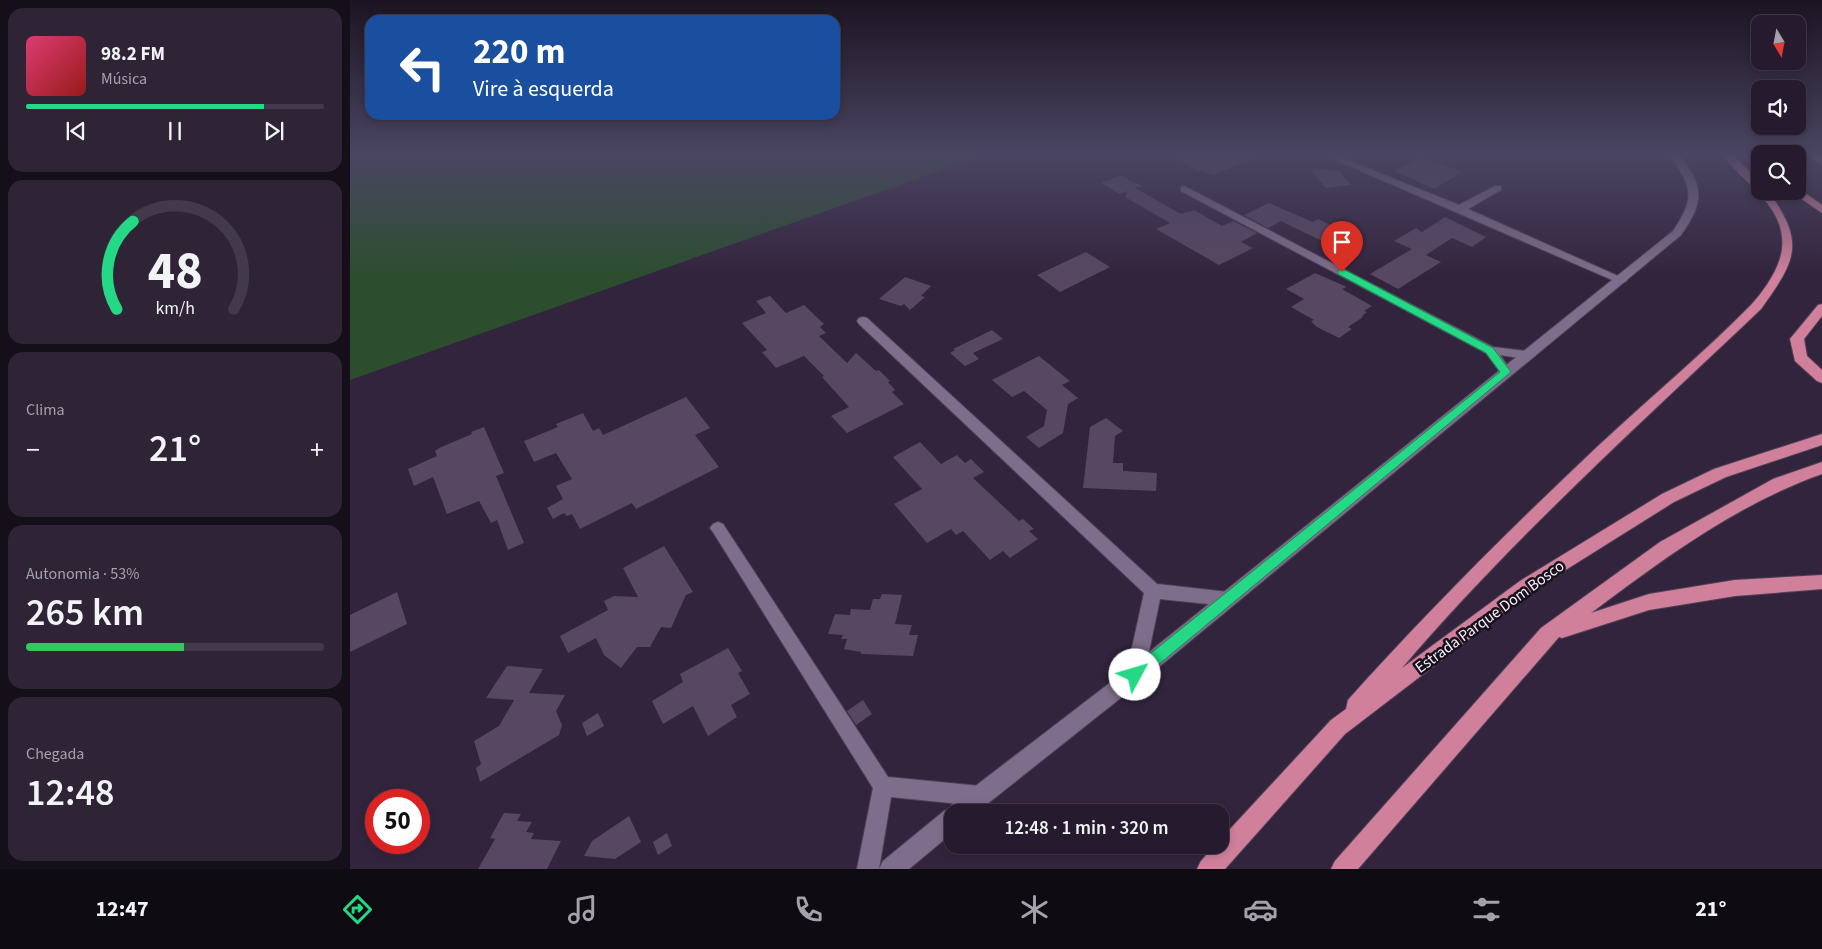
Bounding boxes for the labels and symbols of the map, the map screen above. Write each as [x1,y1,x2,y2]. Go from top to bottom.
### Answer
north arrow [1751,15,1806,70]
pin [1321,221,1363,272]
street label: Estrada Parque Dom Bosco [1411,555,1569,678]
position arrow [1108,648,1160,700]
speed limit sign: 50 [365,789,430,854]

